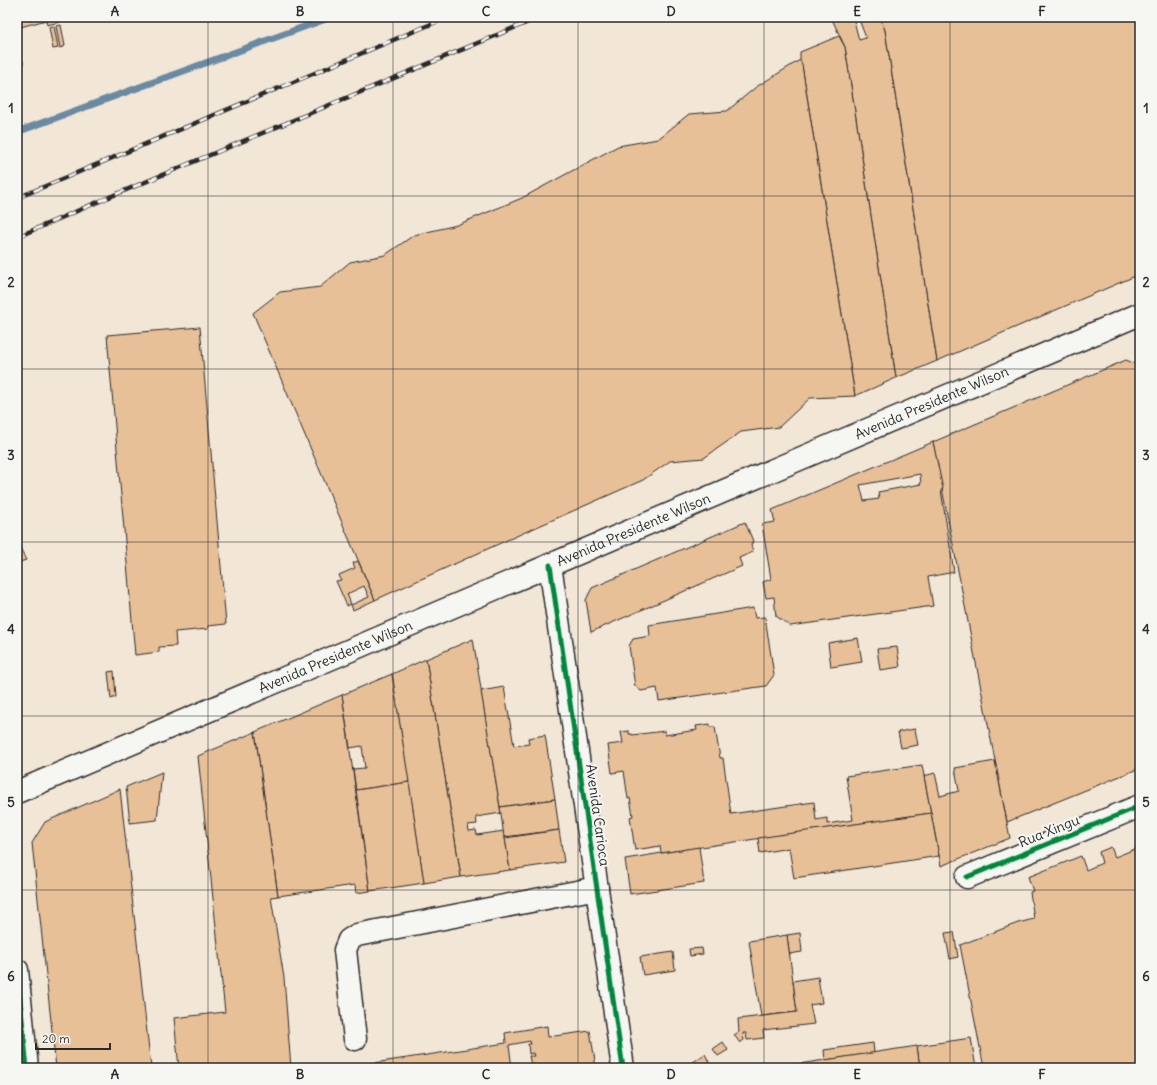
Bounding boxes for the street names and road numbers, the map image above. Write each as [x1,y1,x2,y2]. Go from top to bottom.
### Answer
street label: Avenida Presidente Wilson [852,362,1011,443]
street label: Avenida Presidente Wilson [554,489,713,570]
street label: Avenida Presidente Wilson [256,616,415,697]
street label: Avenida Carioca [582,763,614,867]
street label: Rua Xingu [1016,811,1082,851]

